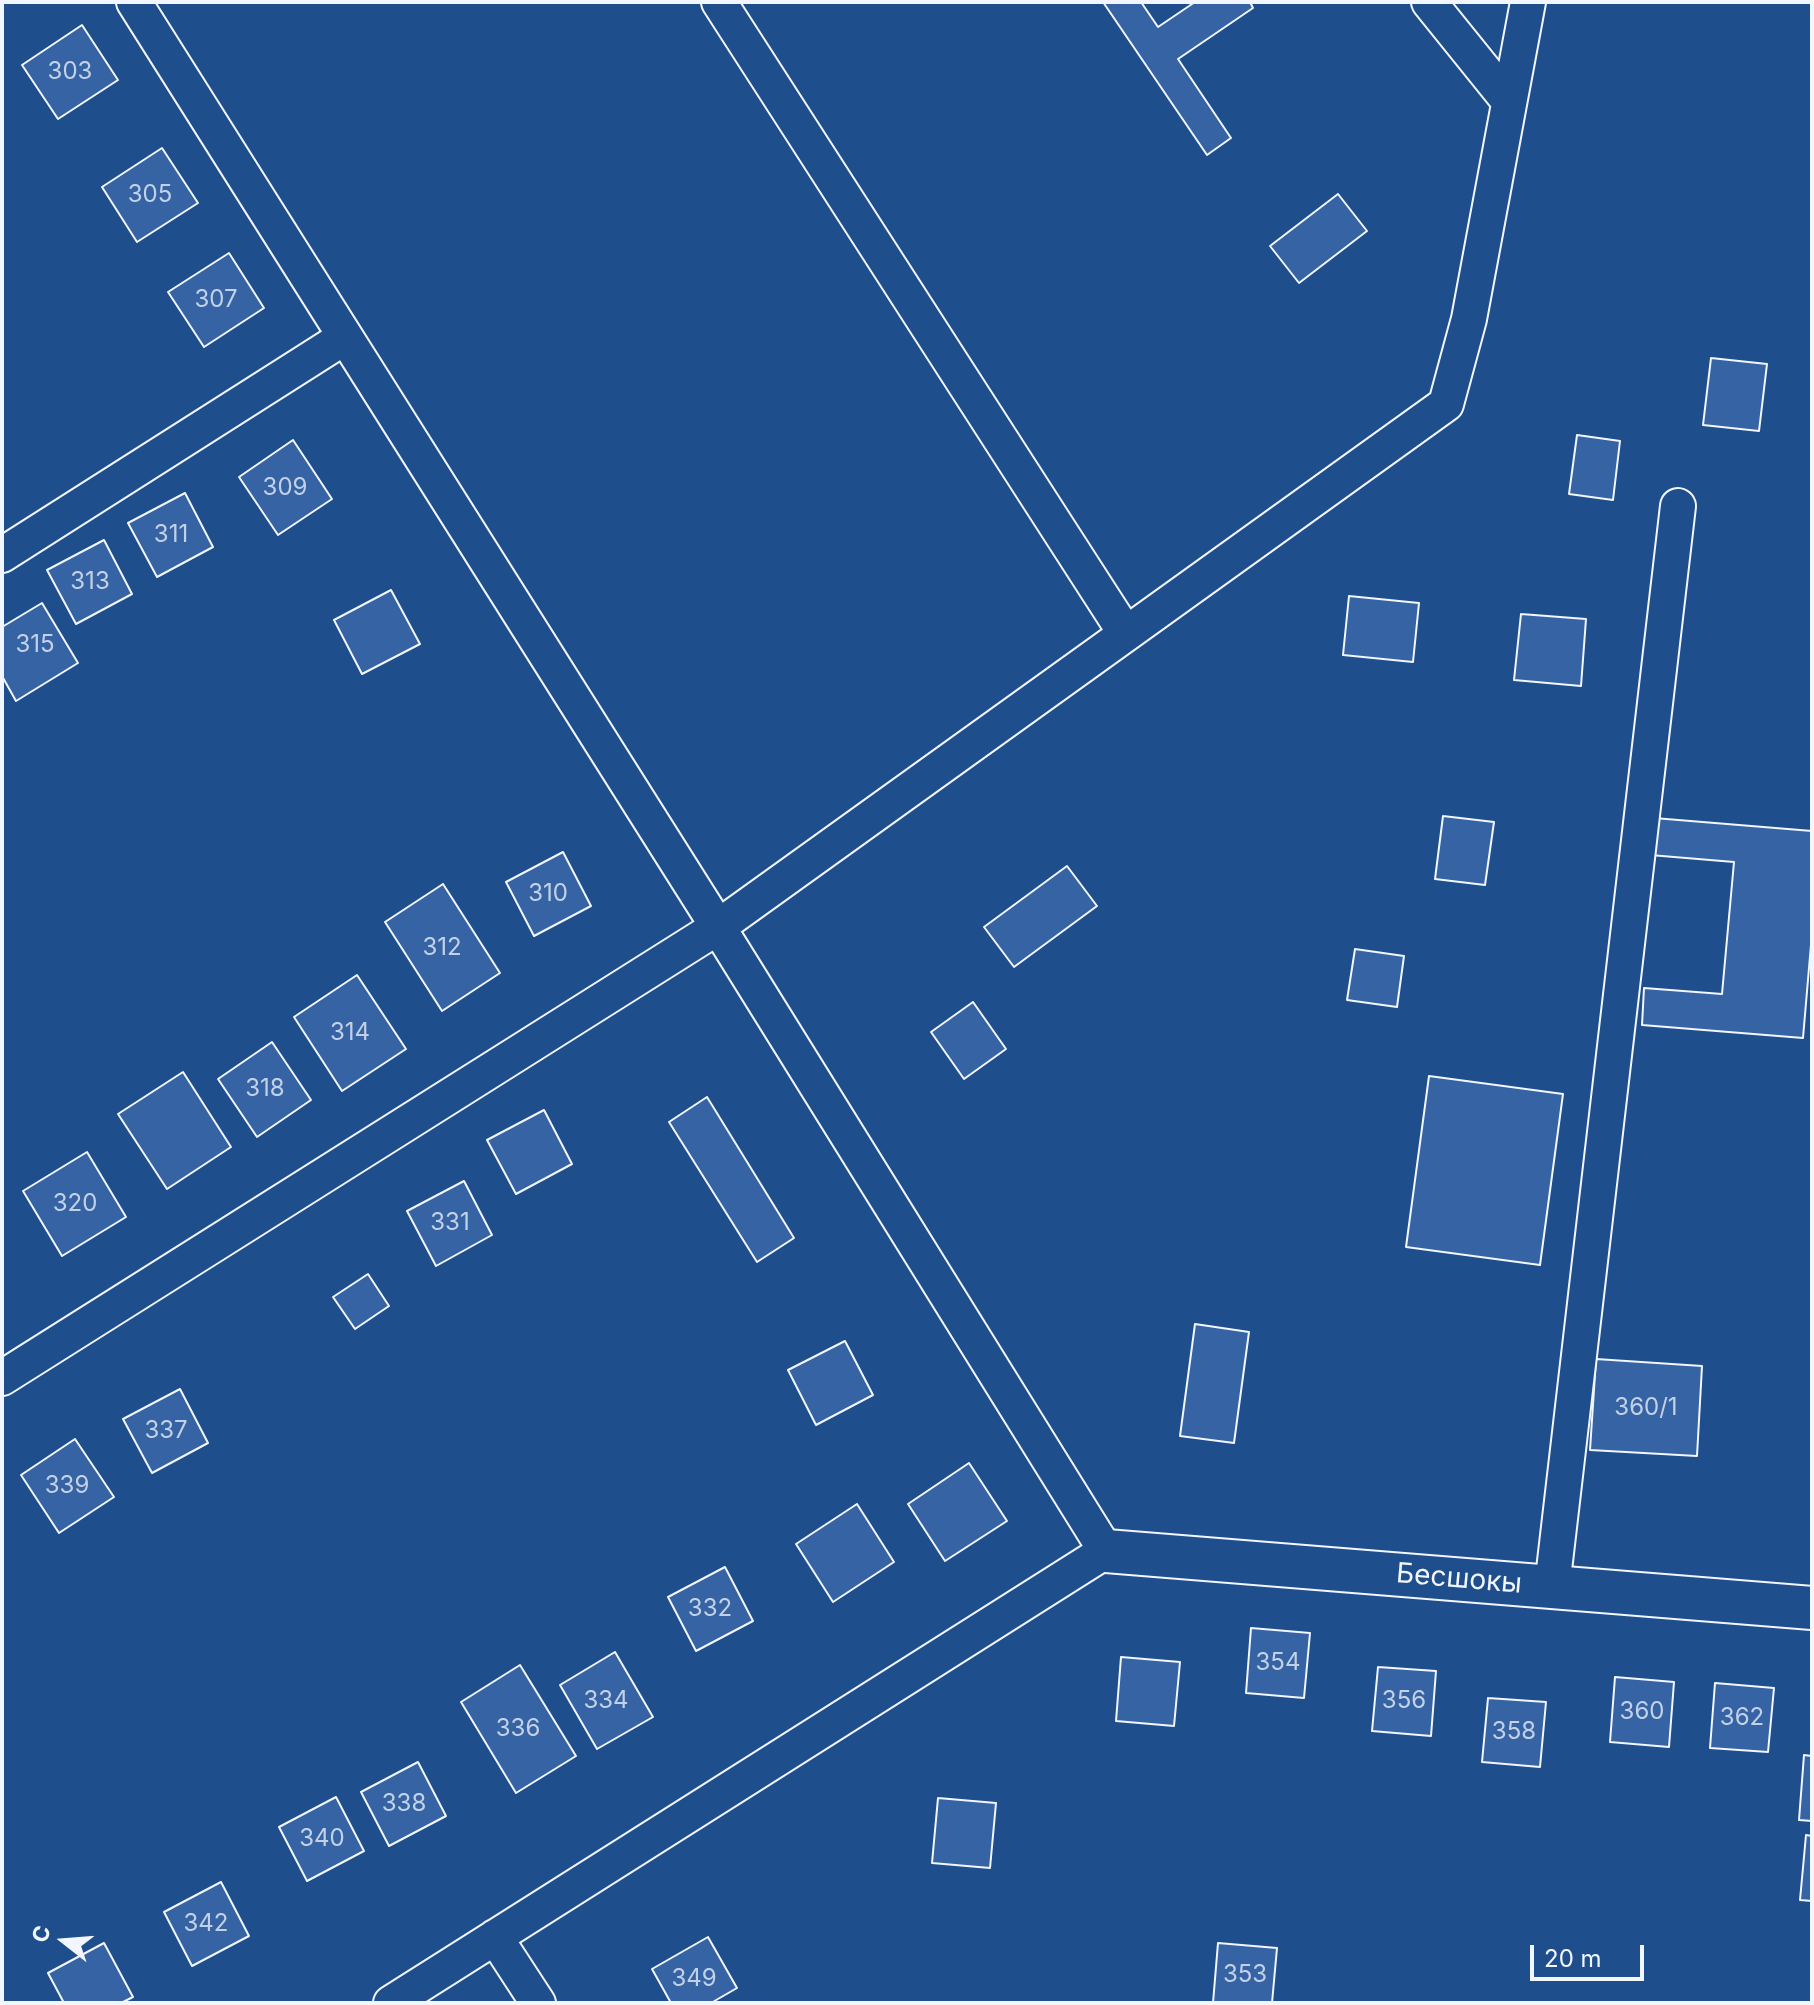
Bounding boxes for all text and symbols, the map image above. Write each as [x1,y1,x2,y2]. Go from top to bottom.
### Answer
house number: 303 [48,58,92,86]
house number: 305 [128,181,172,209]
house number: 307 [194,286,238,314]
house number: 309 [263,474,307,502]
house number: 311 [154,521,188,549]
house number: 313 [70,568,110,596]
house number: 315 [15,631,55,659]
house number: 310 [528,880,568,908]
house number: 312 [422,934,462,962]
house number: 314 [330,1019,370,1047]
house number: 318 [245,1075,285,1103]
house number: 320 [53,1190,97,1218]
house number: 331 [430,1209,470,1237]
house number: 360/1 [1614,1394,1678,1422]
house number: 337 [144,1417,188,1445]
house number: 339 [45,1472,89,1500]
street label: Бесшокы [1395,1557,1523,1601]
house number: 332 [688,1595,732,1623]
house number: 354 [1256,1649,1300,1677]
house number: 334 [583,1687,629,1715]
house number: 356 [1382,1687,1426,1715]
house number: 360 [1620,1698,1664,1726]
house number: 362 [1720,1704,1764,1732]
house number: 336 [496,1715,540,1743]
house number: 358 [1492,1718,1536,1746]
house number: 338 [382,1790,426,1818]
house number: 340 [299,1825,345,1853]
north arrow [24,1901,104,1981]
house number: 342 [184,1910,228,1938]
text: С [26,1922,56,1946]
scale bar [1534,1929,1648,1979]
text: 20 m [1544,1944,1602,1973]
house number: 353 [1223,1961,1267,1989]
house number: 349 [671,1965,717,1993]

